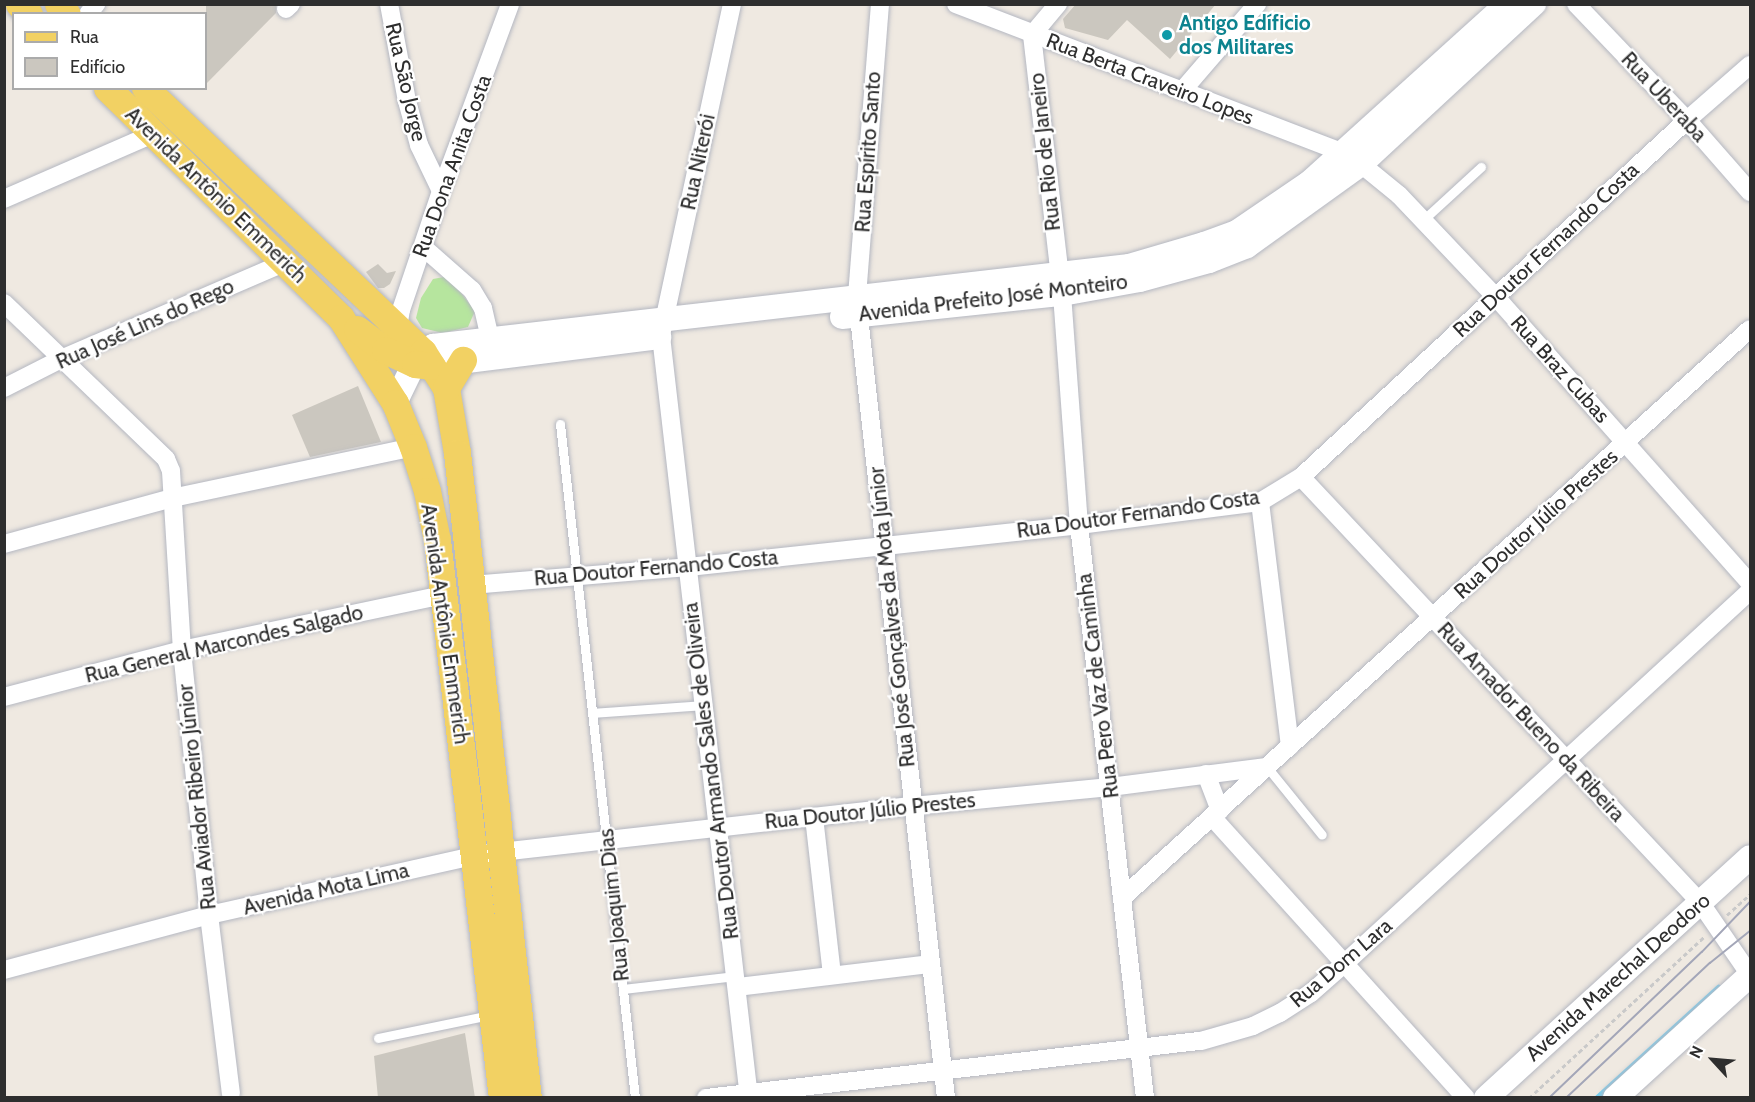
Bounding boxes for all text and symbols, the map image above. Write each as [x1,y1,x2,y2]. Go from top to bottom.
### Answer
place label: Antigo Edíficio dos Militares [1179,10,1311,60]
legend [12,12,207,90]
street label: Rua São Jorge [380,20,432,144]
text: Rua [70,26,99,48]
street label: Rua Berta Craveiro Lopes [1043,28,1257,130]
marker: Antigo Edíficio dos Militares [1160,28,1174,42]
street label: Rua Uberaba [1616,47,1712,147]
text: Edifício [70,56,125,78]
street label: Rua Dona Anita Costa [407,71,497,261]
street label: Rua Espírito Santo [850,71,886,233]
street label: Rua Rio de Janeiro [1024,72,1066,232]
street label: Avenida Antônio Emmerich [120,102,312,288]
street label: Rua Niterói [676,112,720,212]
street label: Rua Doutor Fernando Costa [1448,157,1644,343]
street label: Avenida Prefeito José Monteiro [857,269,1129,327]
street label: Rua José Lins do Rego [52,273,238,375]
street label: Rua Braz Cubas [1505,310,1615,428]
street label: Rua Doutor Júlio Prestes [1449,444,1623,604]
street label: Rua José Gonçalves da Mota Júnior [864,465,920,769]
street label: Rua Doutor Fernando Costa [1015,484,1261,544]
street label: Avenida Antônio Emmerich [416,502,474,746]
street label: Rua Doutor Fernando Costa [533,545,779,591]
street label: Rua Pero Vaz de Caminha [1072,572,1124,800]
street label: Rua General Marcondes Salgado [82,600,366,688]
street label: Rua Doutor Armando Sales de Oliveira [678,601,744,941]
street label: Rua Amador Bueno da Ribeira [1432,617,1630,827]
street label: Rua Aviador Ribeiro Júnior [173,683,221,911]
street label: Rua Doutor Júlio Prestes [763,787,977,835]
street label: Rua Joaquim Dias [593,827,635,983]
street label: Avenida Mota Lima [241,858,411,920]
street label: Avenida Marechal Deodoro [1521,888,1715,1066]
street label: Rua Dom Lara [1285,913,1397,1013]
north arrow [1683,1030,1743,1090]
text: N [1685,1043,1707,1061]

